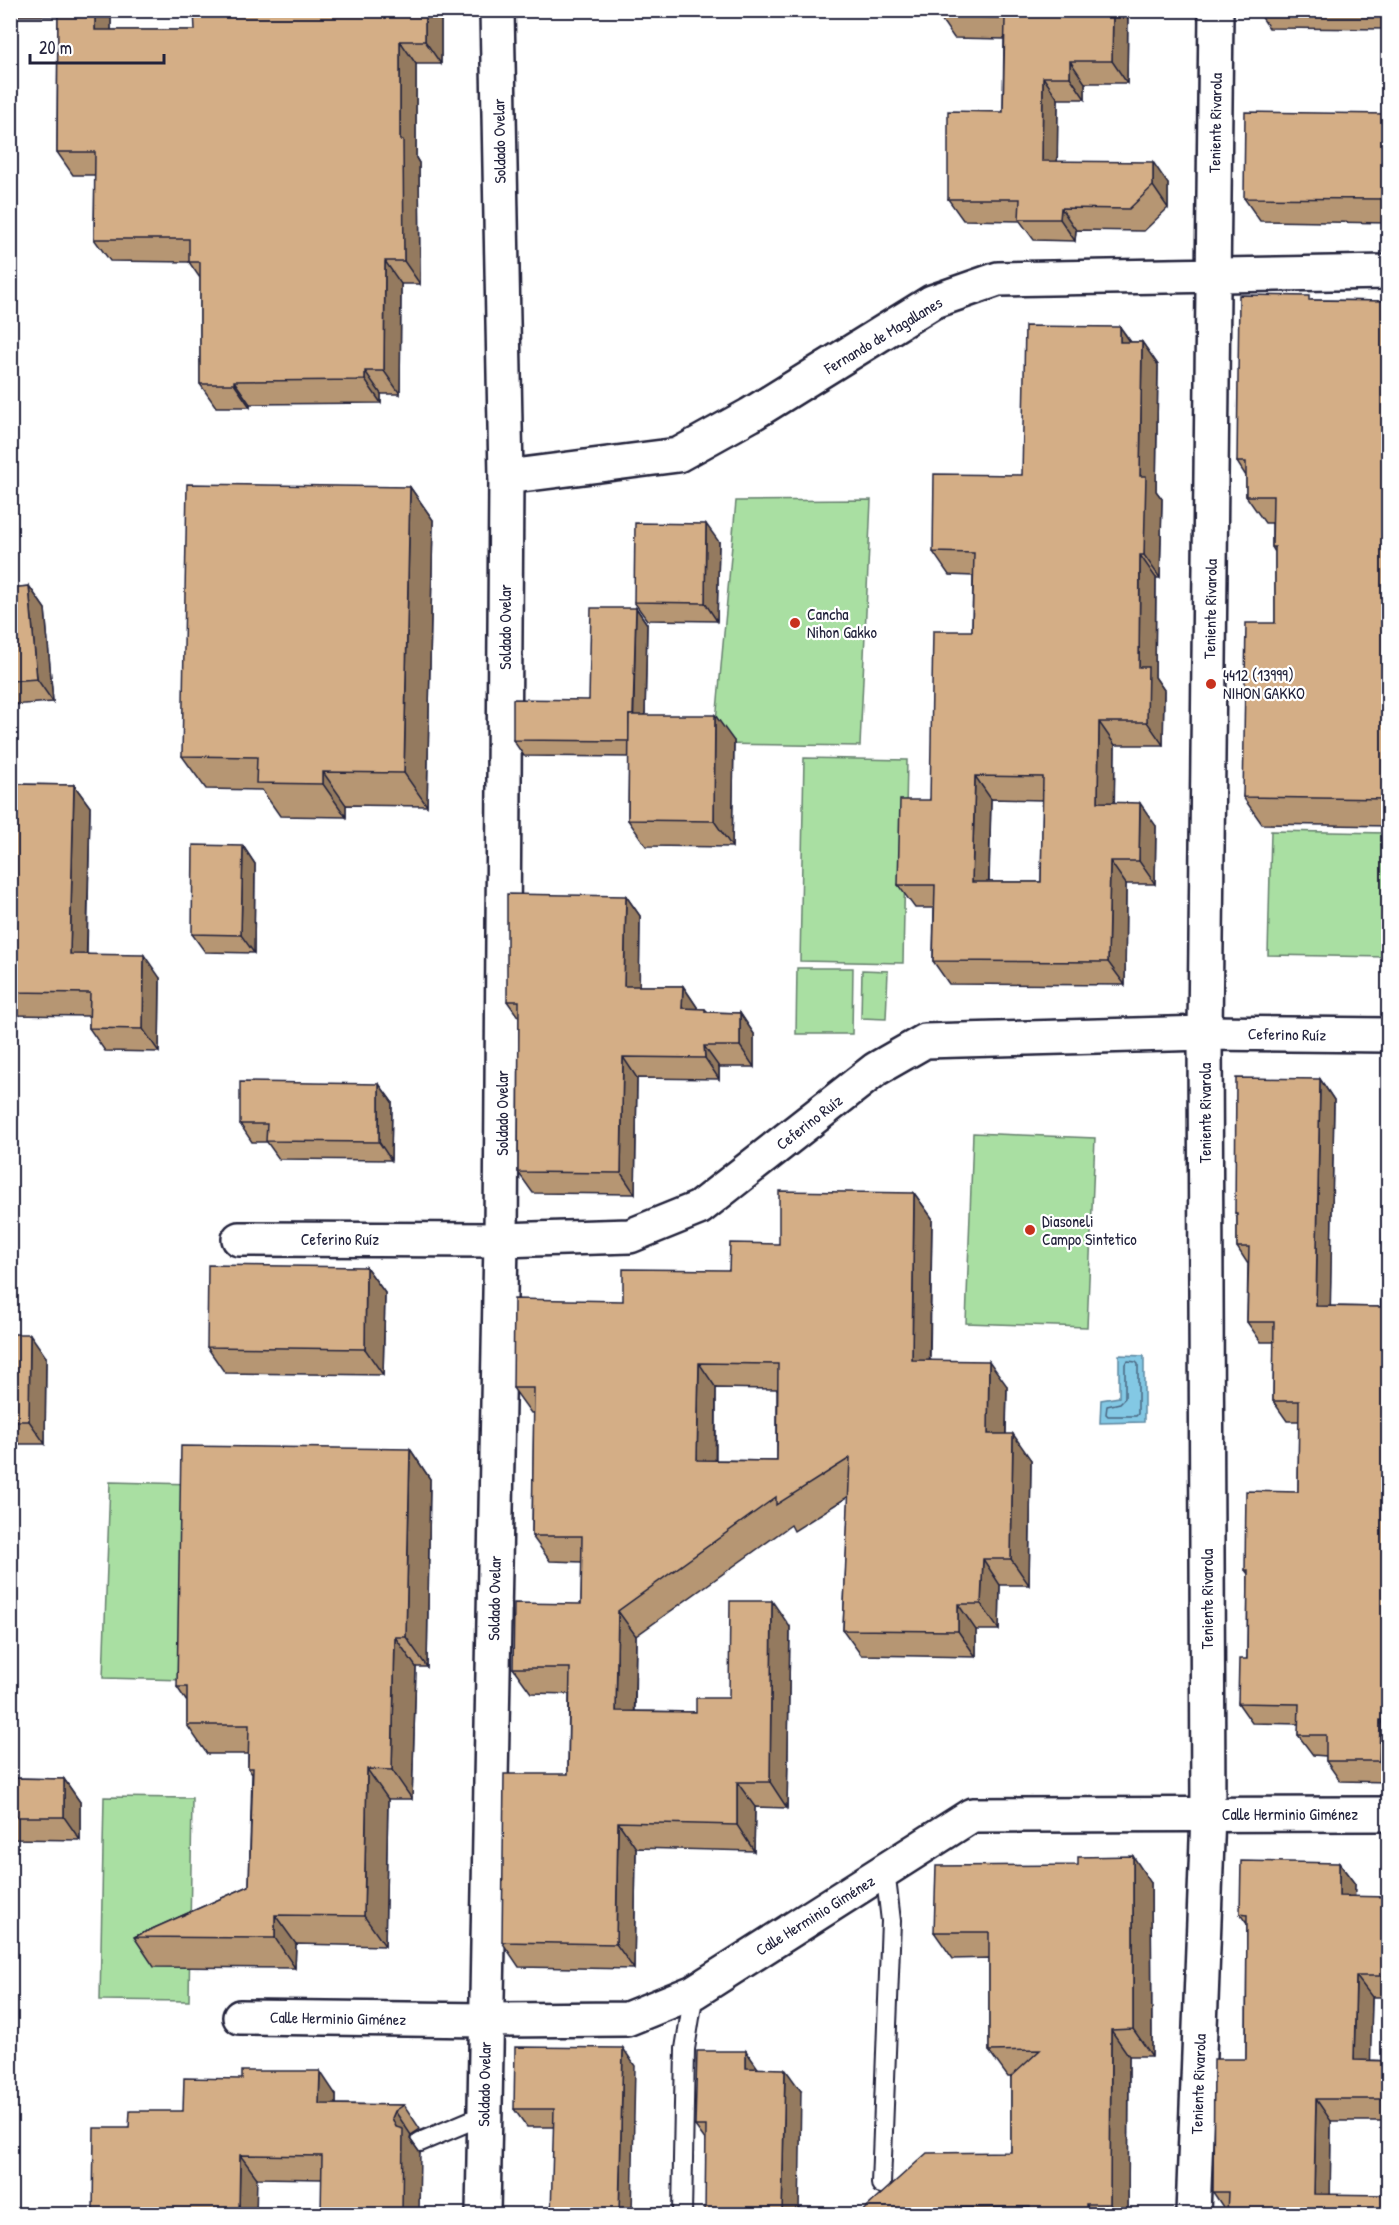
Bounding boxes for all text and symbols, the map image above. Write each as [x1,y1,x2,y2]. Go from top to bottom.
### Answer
scale bar [30,27,164,65]
text: 20 m [39,35,72,60]
street label: Teniente Rivarola [1203,73,1227,173]
street label: Soldado Ovelar [487,98,511,184]
street label: Fernando de Magallanes [819,291,946,379]
street label: Teniente Rivarola [1198,559,1222,659]
street label: Soldado Ovelar [494,584,516,670]
place label: Cancha Nihon Gakko [807,603,877,643]
marker: Cancha Nihon Gakko [788,616,802,630]
place label: 4412 (13999) NIHON GAKKO [1223,664,1305,704]
marker: 4412 (13999) NIHON GAKKO [1204,677,1218,691]
street label: Ceferino Ruíz [1248,1022,1327,1046]
street label: Teniente Rivarola [1194,1063,1216,1163]
street label: Soldado Ovelar [491,1070,513,1156]
street label: Ceferino Ruíz [771,1089,847,1155]
place label: Diasoneli Campo Sintetico [1042,1210,1137,1250]
marker: Diasoneli Campo Sintetico [1023,1223,1037,1237]
street label: Ceferino Ruíz [301,1228,379,1250]
street label: Teniente Rivarola [1196,1549,1218,1649]
street label: Soldado Ovelar [482,1555,506,1641]
street label: Calle Herminio Giménez [1222,1803,1358,1825]
street label: Calle Herminio Giménez [751,1869,879,1960]
street label: Calle Herminio Giménez [270,2006,407,2030]
street label: Teniente Rivarola [1185,2033,1211,2135]
street label: Soldado Ovelar [472,2041,496,2127]

